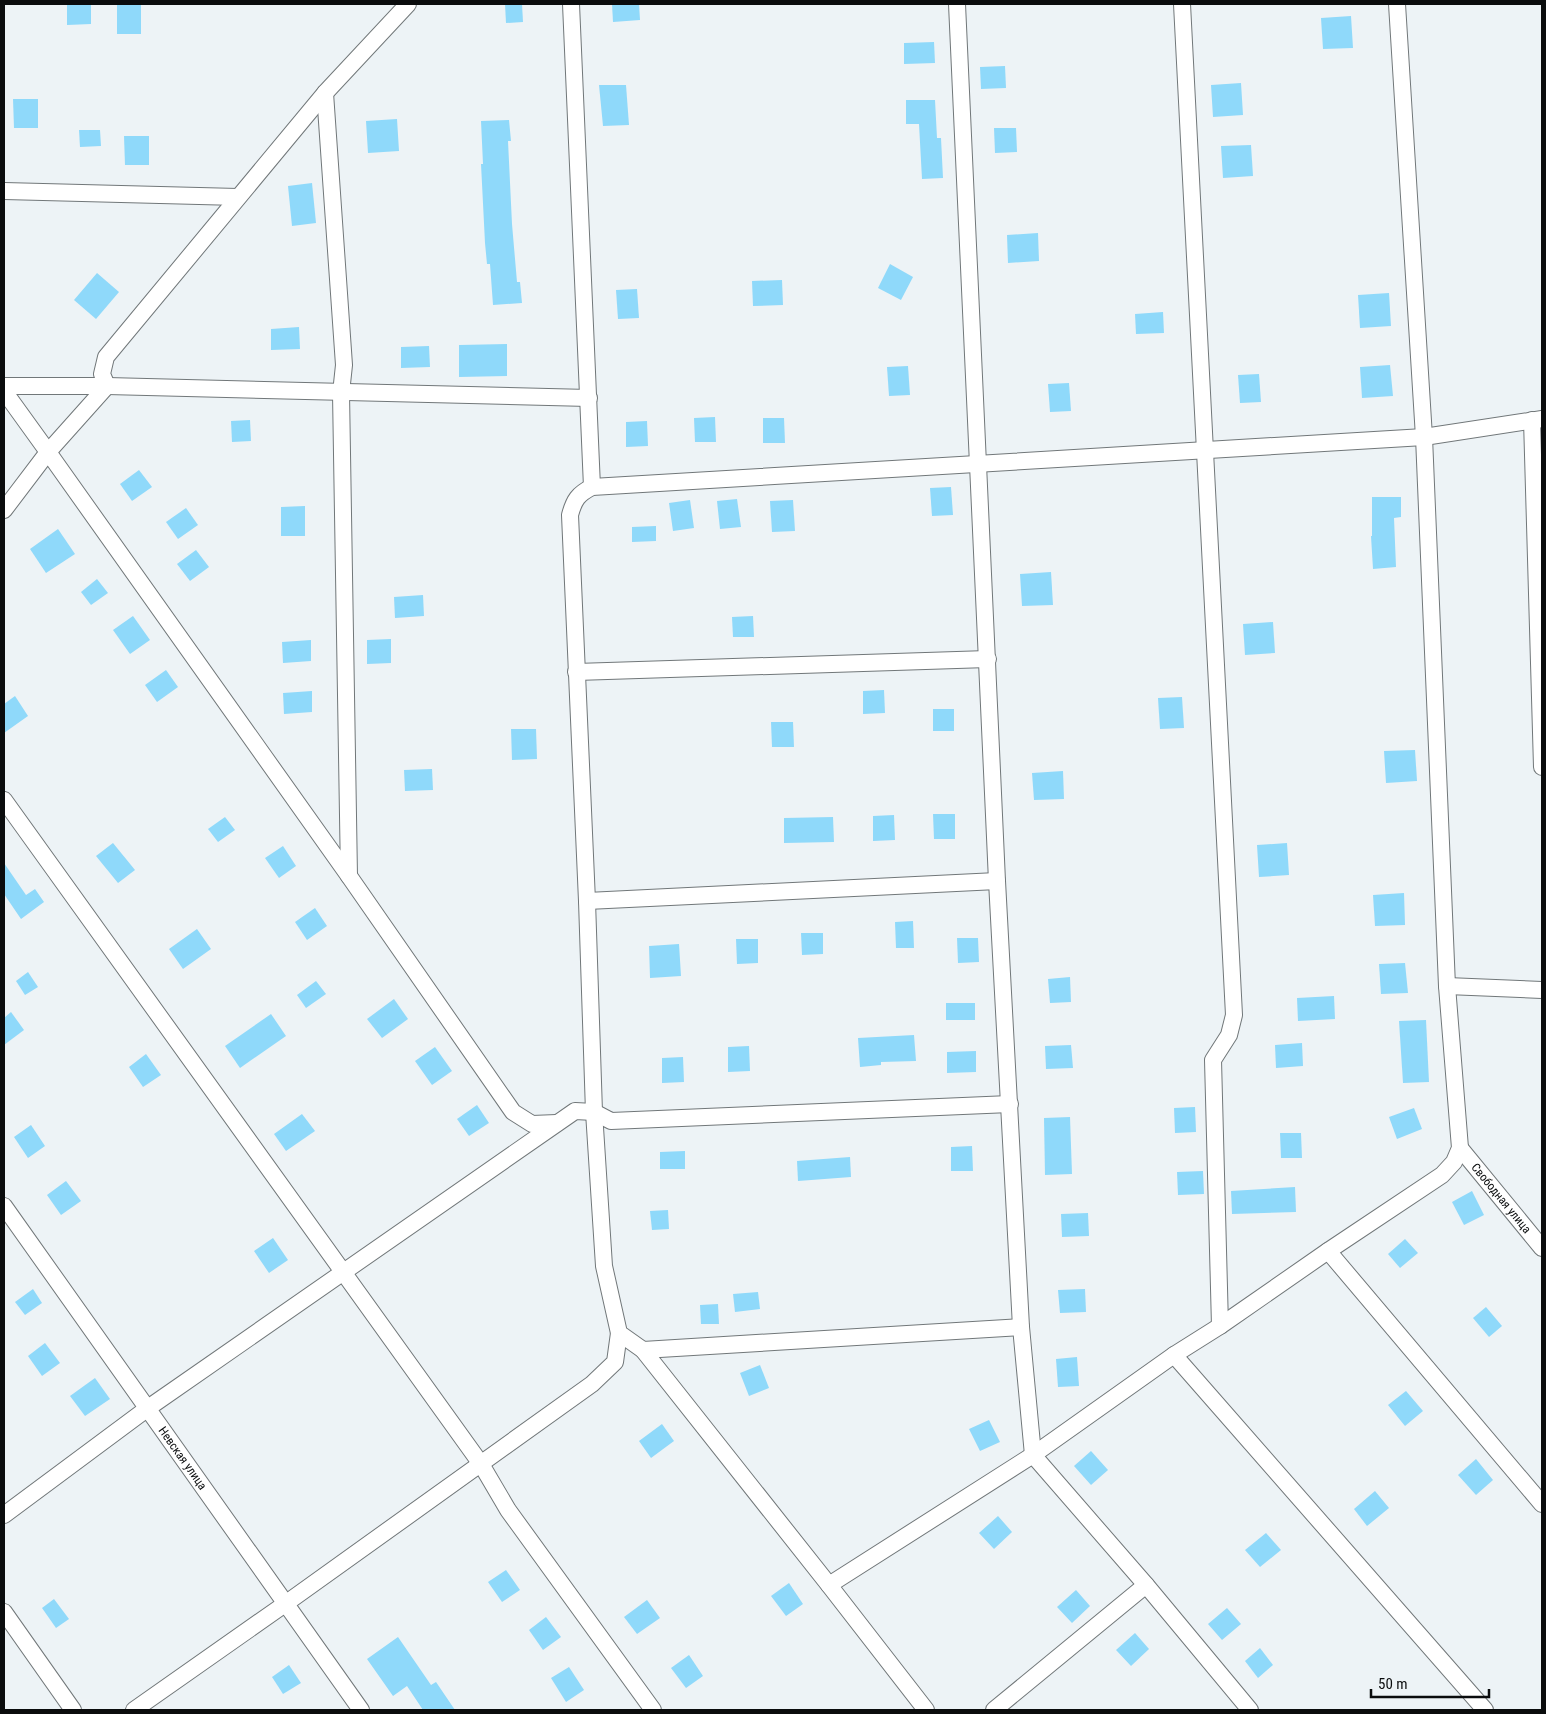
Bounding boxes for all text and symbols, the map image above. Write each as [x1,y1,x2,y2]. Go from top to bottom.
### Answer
street label: Свободная улица [1468,1160,1534,1236]
street label: Невская улица [156,1424,210,1493]
scale bar [1371,1666,1488,1698]
text: 50 m [1378,1675,1408,1693]

